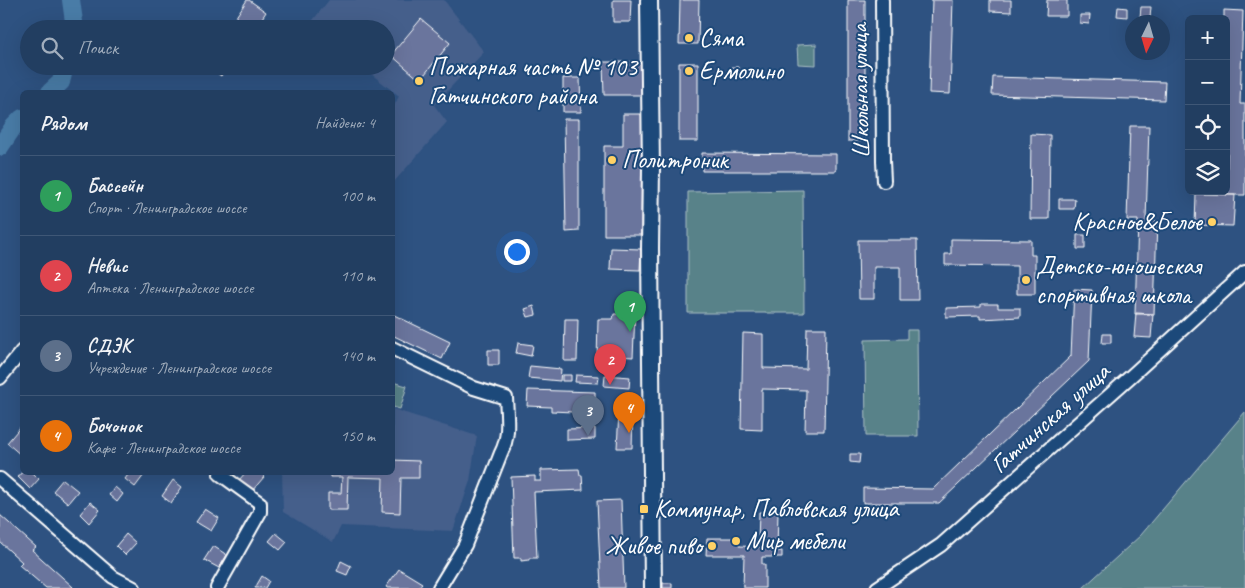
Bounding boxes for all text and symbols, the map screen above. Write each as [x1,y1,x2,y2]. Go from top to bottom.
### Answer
north arrow [1125,15,1170,60]
map controls [1185,15,1230,195]
button: + [1185,15,1230,60]
search box [20,20,395,75]
street label: Школьная улица [843,21,877,159]
place label: Сяма [699,22,745,54]
marker: Сяма [683,32,695,44]
icon: search [38,34,66,62]
text: Поиск [78,36,118,60]
place label: Пожарная часть № 103 Гатчинского района [429,51,639,112]
place label: Ермолино [699,55,784,87]
button: − [1185,60,1230,105]
marker: Ермолино [683,65,695,77]
marker: Пожарная часть № 103 Гатчинского района [413,75,425,87]
button: locate [1185,105,1230,150]
text: Рядом [40,110,87,136]
text: Найдено: 4 [315,113,375,133]
place label: Политроник [622,144,730,176]
button: layers [1185,150,1230,195]
marker: Политроник [606,154,618,166]
text: Бассейн [87,174,143,198]
text: 1 [52,186,60,206]
text: 100 m [341,186,375,206]
text: Спорт · Ленинградское шоссе [87,198,247,218]
place label: Красное&Белое [1073,206,1204,238]
marker: Красное&Белое [1206,216,1218,228]
your location [504,239,530,265]
place label: Детско-юношеская спортивная школа [1036,250,1203,311]
text: Невис [87,254,128,278]
text: 2 [52,266,60,286]
text: 110 m [341,266,375,286]
marker: Детско-юношеская спортивная школа [1020,274,1032,286]
text: Аптека · Ленинградское шоссе [87,278,253,298]
pin: 1 [614,291,646,332]
text: СДЭК [87,334,131,358]
pin: 2 [594,344,626,385]
text: 3 [52,346,60,366]
text: 140 m [341,346,375,366]
street label: Гатчинская улица [983,354,1118,480]
text: Учреждение · Ленинградское шоссе [87,358,271,378]
pin: 4 [613,392,645,433]
pin: 3 [572,395,604,436]
text: Бочонок [87,414,142,438]
text: 4 [52,426,60,446]
text: 150 m [341,426,375,446]
text: Кафе · Ленинградское шоссе [87,438,240,458]
place label: Коммунар, Павловская улица [654,493,901,525]
marker: Коммунар, Павловская улица [638,503,650,515]
place label: Мир мебели [746,525,846,557]
place label: Живое пиво [605,530,705,562]
marker: Мир мебели [730,535,742,547]
marker: Живое пиво [706,540,718,552]

